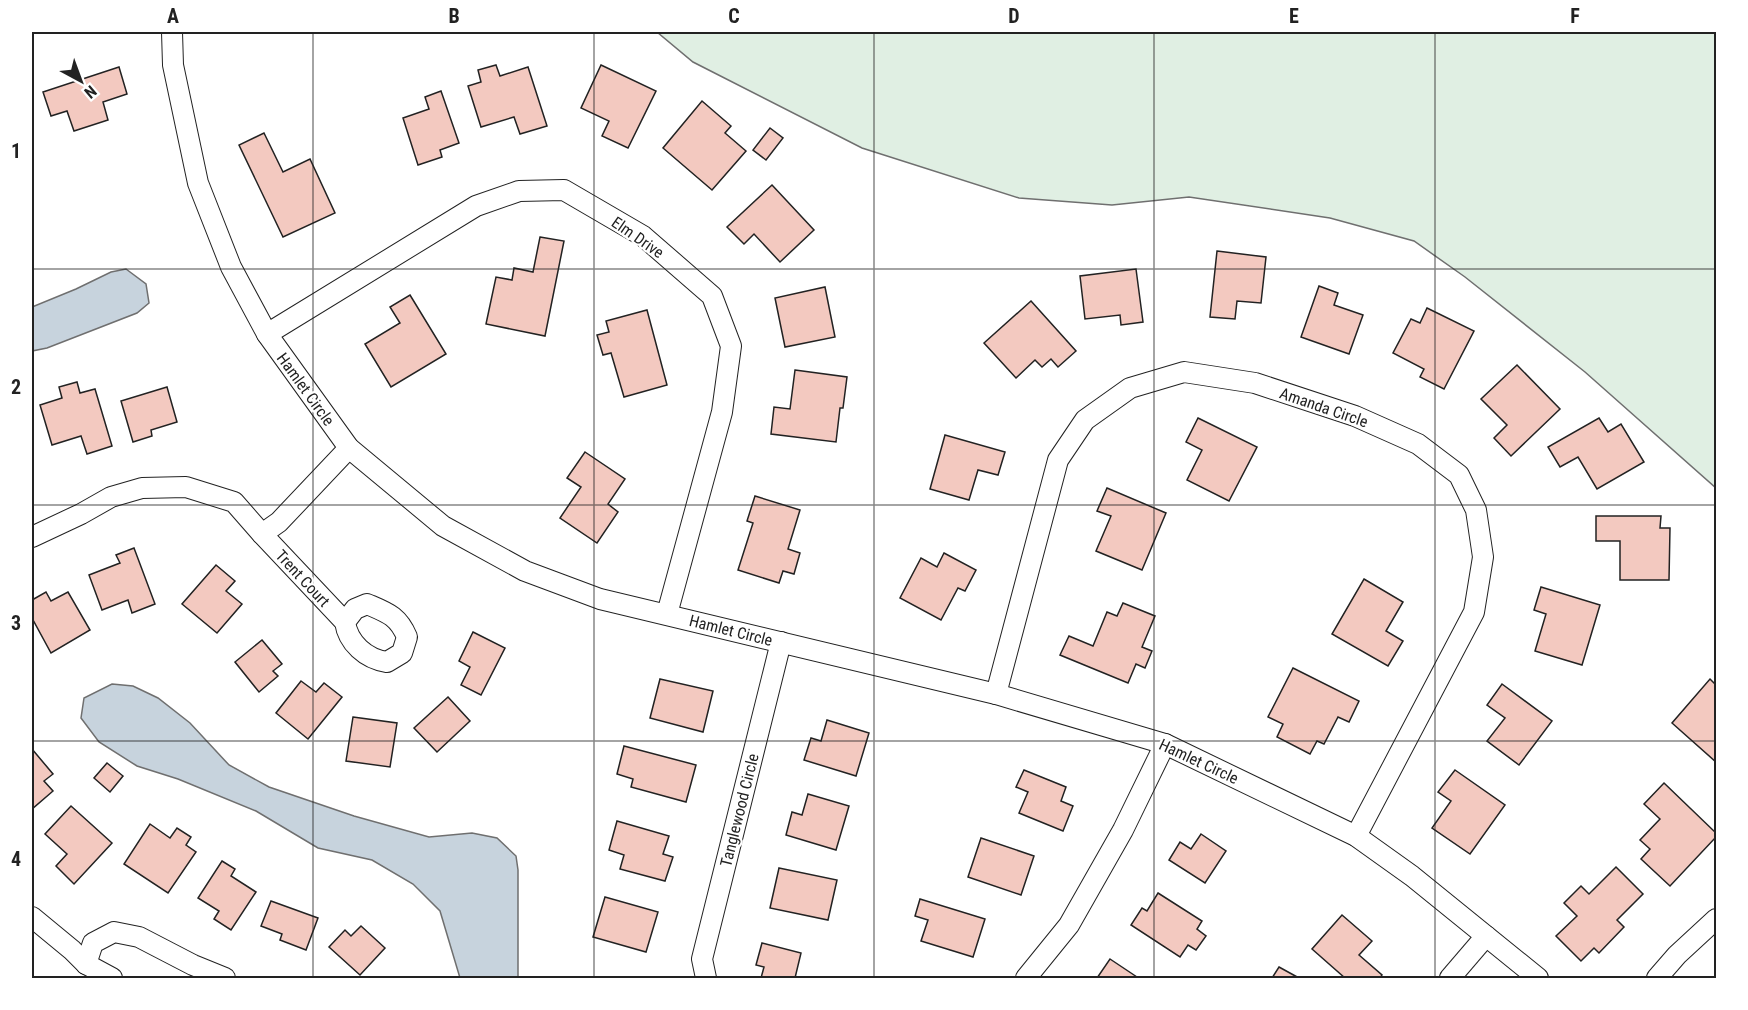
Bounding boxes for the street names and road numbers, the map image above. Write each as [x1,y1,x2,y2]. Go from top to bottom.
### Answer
street label: Elm Drive [608,213,667,262]
street label: Hamlet Circle [273,349,338,429]
street label: Amanda Circle [1277,384,1370,431]
street label: Trent Court [271,546,334,611]
street label: Hamlet Circle [687,611,775,650]
street label: Hamlet Circle [1156,735,1241,788]
street label: Tanglewood Circle [716,752,763,869]

